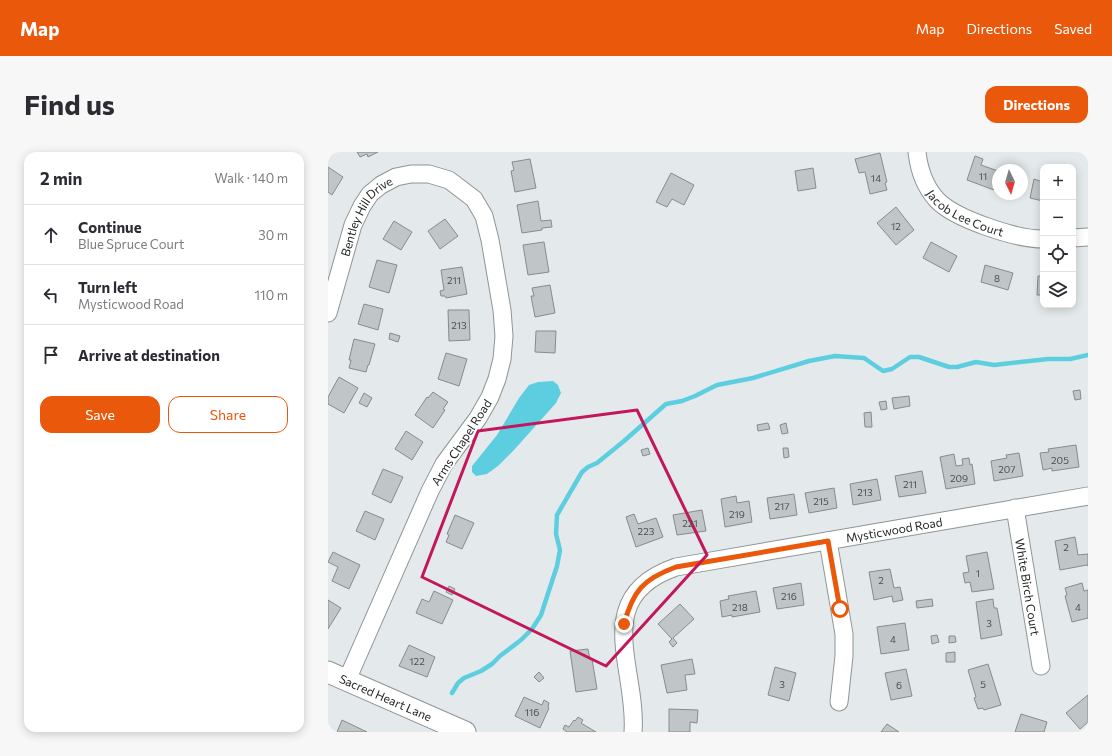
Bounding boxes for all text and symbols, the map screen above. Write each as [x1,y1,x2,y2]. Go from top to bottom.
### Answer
text: Map [20,17,59,40]
text: Map [916,20,945,37]
text: Directions [967,20,1032,37]
text: Saved [1054,20,1092,37]
button: Directions [985,86,1088,123]
text: Find us [24,87,115,121]
north arrow [992,164,1028,200]
map controls [1040,164,1076,308]
button: + [1040,164,1076,200]
text: 2 min [40,168,82,189]
text: Walk · 140 m [215,170,288,186]
house number: 11 [979,170,987,182]
house number: 14 [871,172,881,184]
street label: Bentley Hill Drive [337,173,394,258]
street label: Jacob Lee Court [923,187,1005,239]
button: − [1040,200,1076,236]
text: Continue [78,218,142,236]
house number: 12 [891,220,901,232]
icon: ahead [40,224,62,246]
text: 30 m [258,227,288,243]
text: Blue Spruce Court [78,236,184,252]
button: locate [1040,236,1076,272]
house number: 8 [994,272,1000,284]
button: layers [1040,272,1076,308]
house number: 211 [447,274,461,286]
text: Turn left [78,278,137,296]
icon: left [40,284,62,306]
text: 110 m [255,287,288,303]
text: Mysticwood Road [78,296,184,312]
house number: 213 [451,319,467,331]
icon: arrive [40,344,62,366]
text: Arrive at destination [78,346,220,364]
button: Save [40,396,160,433]
button: Share [168,396,288,433]
street label: Arms Chapel Road [428,396,494,488]
house number: 205 [1051,454,1069,466]
house number: 207 [998,463,1016,475]
house number: 209 [950,472,968,484]
house number: 211 [903,478,917,490]
house number: 213 [857,486,873,498]
house number: 215 [813,495,829,507]
house number: 217 [774,500,790,512]
house number: 219 [729,508,745,520]
street label: Mysticwood Road [845,514,944,545]
house number: 221 [682,517,698,529]
house number: 223 [638,525,655,537]
street label: White Birch Court [1013,537,1043,637]
house number: 2 [1063,541,1069,553]
house number: 1 [976,567,980,579]
house number: 2 [878,574,884,586]
house number: 216 [781,590,797,602]
route start [831,600,849,618]
house number: 218 [732,601,748,613]
house number: 4 [1075,601,1081,613]
route end [615,615,633,633]
house number: 3 [986,617,992,629]
house number: 4 [890,633,896,645]
house number: 122 [409,655,425,667]
street label: Sacred Heart Lane [337,671,434,724]
house number: 3 [779,678,785,690]
house number: 5 [980,678,986,690]
house number: 6 [896,679,902,691]
house number: 116 [525,706,539,718]

